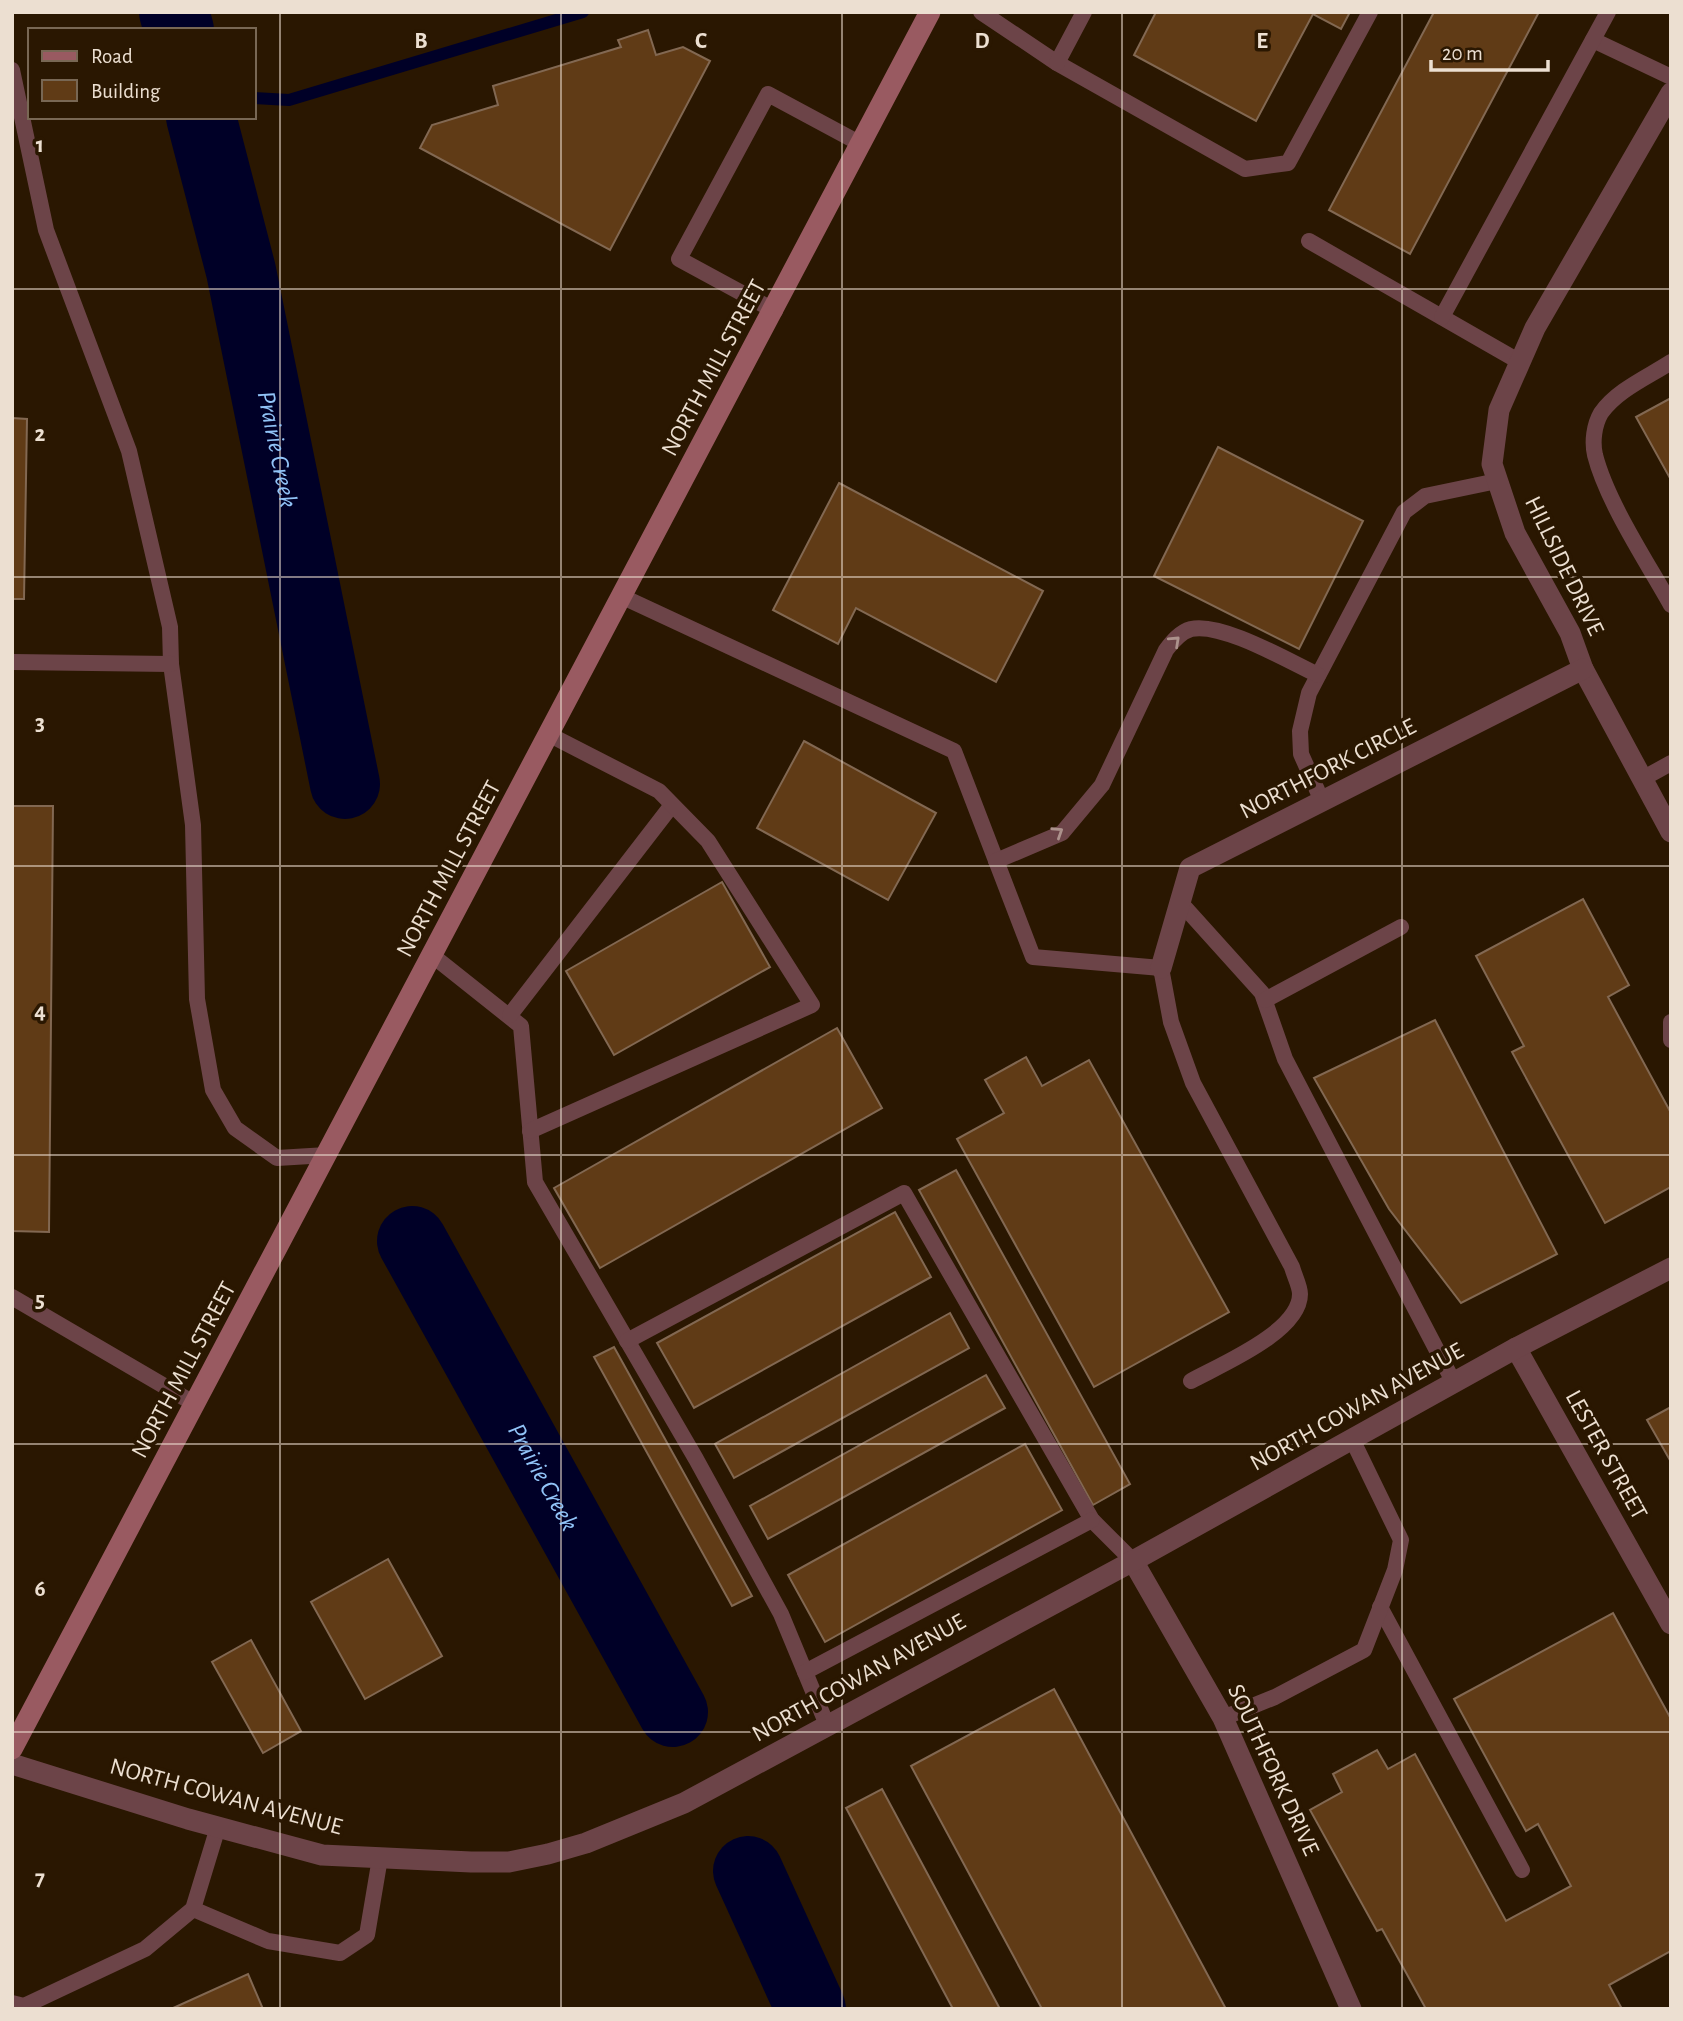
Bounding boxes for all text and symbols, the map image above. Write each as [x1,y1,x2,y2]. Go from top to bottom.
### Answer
legend [28,28,256,119]
scale bar [1431,28,1548,72]
text: B [414,30,428,53]
text: C [695,30,707,53]
text: D [974,30,990,53]
text: E [1256,30,1268,53]
text: 20 m [1442,43,1483,64]
text: Road [91,46,133,67]
text: Building [91,81,161,102]
text: 1 [36,134,44,157]
street label: NORTH MILL STREET [657,276,771,460]
water label: Prairie Creek [253,389,302,510]
text: 2 [35,423,46,446]
street label: HILLSIDE DRIVE [1520,493,1608,640]
one-way arrow [1167,637,1180,650]
text: 3 [35,712,45,735]
street label: NORTHFORK CIRCLE [1236,714,1420,824]
street label: NORTH MILL STREET [392,777,506,961]
one-way arrow [1050,828,1063,841]
text: 4 [34,1000,46,1023]
street label: NORTH MILL STREET [127,1278,241,1462]
text: 5 [35,1289,45,1312]
street label: NORTH COWAN AVENUE [1246,1338,1468,1476]
street label: LESTER STREET [1561,1386,1652,1524]
water label: Prairie Creek [503,1419,583,1535]
text: 6 [34,1578,46,1601]
street label: NORTH COWAN AVENUE [748,1609,970,1747]
street label: SOUTHFORK DRIVE [1223,1681,1323,1860]
street label: NORTH COWAN AVENUE [107,1754,345,1840]
text: 7 [35,1867,45,1890]

